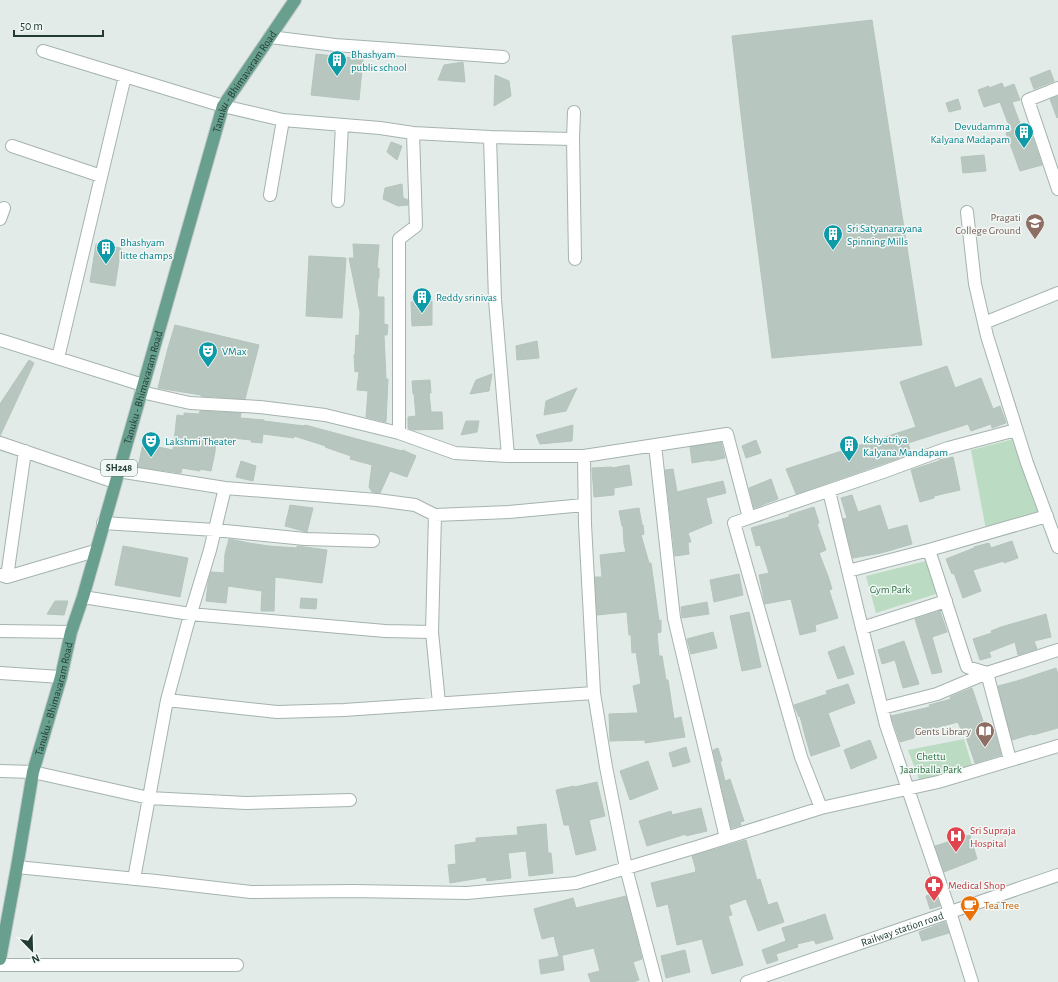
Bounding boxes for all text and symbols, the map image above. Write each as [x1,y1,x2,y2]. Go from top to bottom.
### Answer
scale bar [14,12,103,38]
text: 50 m [20,20,43,32]
street label: Tanuku - Bhimavaram Road [210,28,278,134]
building icon: Bhashyam public school [326,49,348,77]
place label: Bhashyam public school [351,49,407,73]
place label: Devudamma Kalyana Madapam [930,121,1010,145]
building icon: Devudamma Kalyana Madapam [1013,121,1035,149]
place label: Pragati College Ground [955,212,1021,236]
school or university icon: Pragati College Ground [1024,212,1046,240]
building icon: Sri Satyanarayana Spinning Mills [822,223,844,251]
place label: Sri Satyanarayana Spinning Mills [847,223,922,247]
building icon: Bhashyam litte champs [95,237,117,265]
place label: Bhashyam litte champs [120,237,173,261]
building icon: Reddy srinivas [411,286,433,314]
place label: Reddy srinivas [436,292,497,303]
street label: Tanuku - Bhimavaram Road [121,329,164,445]
theatre icon: VMax [197,340,219,368]
place label: VMax [222,346,247,357]
theatre icon: Lakshmi Theater [140,430,162,458]
building icon: Kshyatriya Kalyana Mandapam [838,434,860,462]
place label: Kshyatriya Kalyana Mandapam [863,434,948,458]
place label: Lakshmi Theater [165,436,236,447]
road number: SH248 [101,460,137,476]
park label: Gym Park [870,584,910,595]
street label: Tanuku - Bhimavaram Road [33,641,74,757]
library icon: Gents Library [974,720,996,748]
place label: Gents Library [915,726,971,737]
park label: Chettu Jaariballa Park [900,751,962,775]
hospital icon: Sri Supraja Hospital [945,825,967,853]
place label: Sri Supraja Hospital [970,825,1016,849]
pharmacy icon: Medical Shop [923,874,945,902]
place label: Medical Shop [948,880,1006,891]
cafe icon: Tea Tree [959,894,981,922]
place label: Tea Tree [984,900,1019,911]
street label: Railway station road [859,909,945,948]
north arrow [12,930,52,970]
text: N [30,952,41,965]

